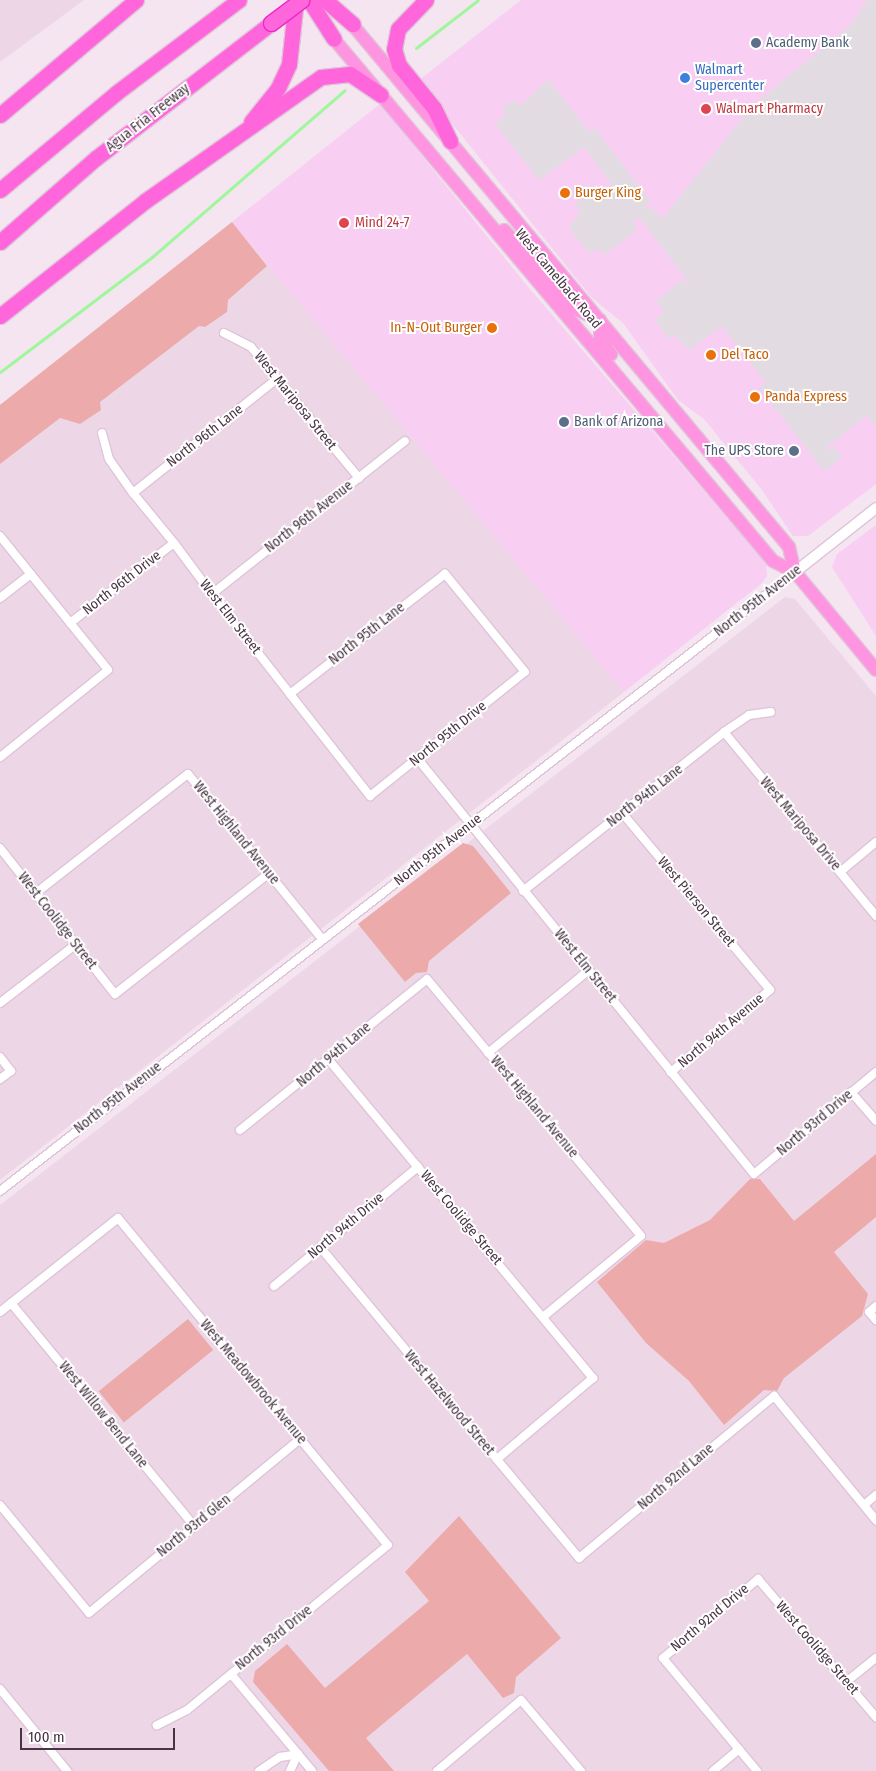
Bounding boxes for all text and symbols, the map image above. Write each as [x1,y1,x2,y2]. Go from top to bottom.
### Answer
place label: Academy Bank [766,35,849,51]
marker: Academy Bank [750,37,762,49]
place label: Walmart Supercenter [695,62,764,94]
marker: Walmart Supercenter [679,72,691,84]
street label: Agua Fria Freeway [103,80,193,156]
place label: Walmart Pharmacy [716,101,823,117]
marker: Walmart Pharmacy [700,103,712,115]
place label: Burger King [575,185,641,201]
marker: Burger King [559,187,571,199]
place label: Mind 24-7 [355,215,409,231]
marker: Mind 24-7 [337,216,351,230]
street label: West Camelback Road [511,226,605,332]
place label: In-N-Out Burger [390,320,482,336]
marker: In-N-Out Burger [486,322,498,334]
place label: Del Taco [721,347,769,363]
street label: West Mariposa Street [250,348,340,454]
marker: Del Taco [705,349,717,361]
place label: Panda Express [765,389,847,405]
marker: Panda Express [749,391,761,403]
street label: North 96th Lane [163,401,247,471]
place label: Bank of Arizona [574,414,663,430]
marker: Bank of Arizona [558,416,570,428]
place label: The UPS Store [704,443,784,459]
marker: The UPS Store [788,445,800,457]
street label: North 96th Avenue [262,477,356,557]
street label: North 96th Drive [80,547,164,619]
street label: North 95th Avenue [711,562,805,640]
street label: West Elm Street [196,576,264,658]
street label: North 95th Lane [326,599,408,669]
street label: North 95th Drive [406,698,490,770]
street label: North 94th Lane [604,761,686,831]
street label: West Mariposa Drive [756,774,844,874]
street label: West Highland Avenue [189,778,283,888]
street label: North 95th Avenue [391,811,485,889]
street label: West Pierson Street [654,854,738,950]
street label: West Coolidge Street [14,869,100,973]
street label: West Elm Street [550,926,620,1006]
street label: North 94th Avenue [675,990,767,1072]
street label: North 94th Lane [293,1019,375,1091]
street label: West Highland Avenue [486,1053,582,1161]
street label: North 95th Avenue [71,1059,165,1137]
street label: North 93rd Drive [774,1086,856,1160]
street label: West Coolidge Street [417,1167,505,1269]
street label: North 94th Drive [304,1189,388,1263]
street label: West Meadowbrook Avenue [196,1316,310,1448]
street label: West Hazelwood Street [400,1347,498,1459]
street label: West Willow Bend Lane [55,1358,151,1472]
street label: North 92nd Lane [635,1440,717,1514]
street label: North 93rd Glen [154,1491,234,1561]
street label: North 92nd Drive [668,1581,752,1655]
street label: West Coolidge Street [772,1598,862,1698]
street label: North 93rd Drive [232,1602,316,1674]
scale bar [22,1718,178,1750]
text: 100 m [28,1728,65,1746]

